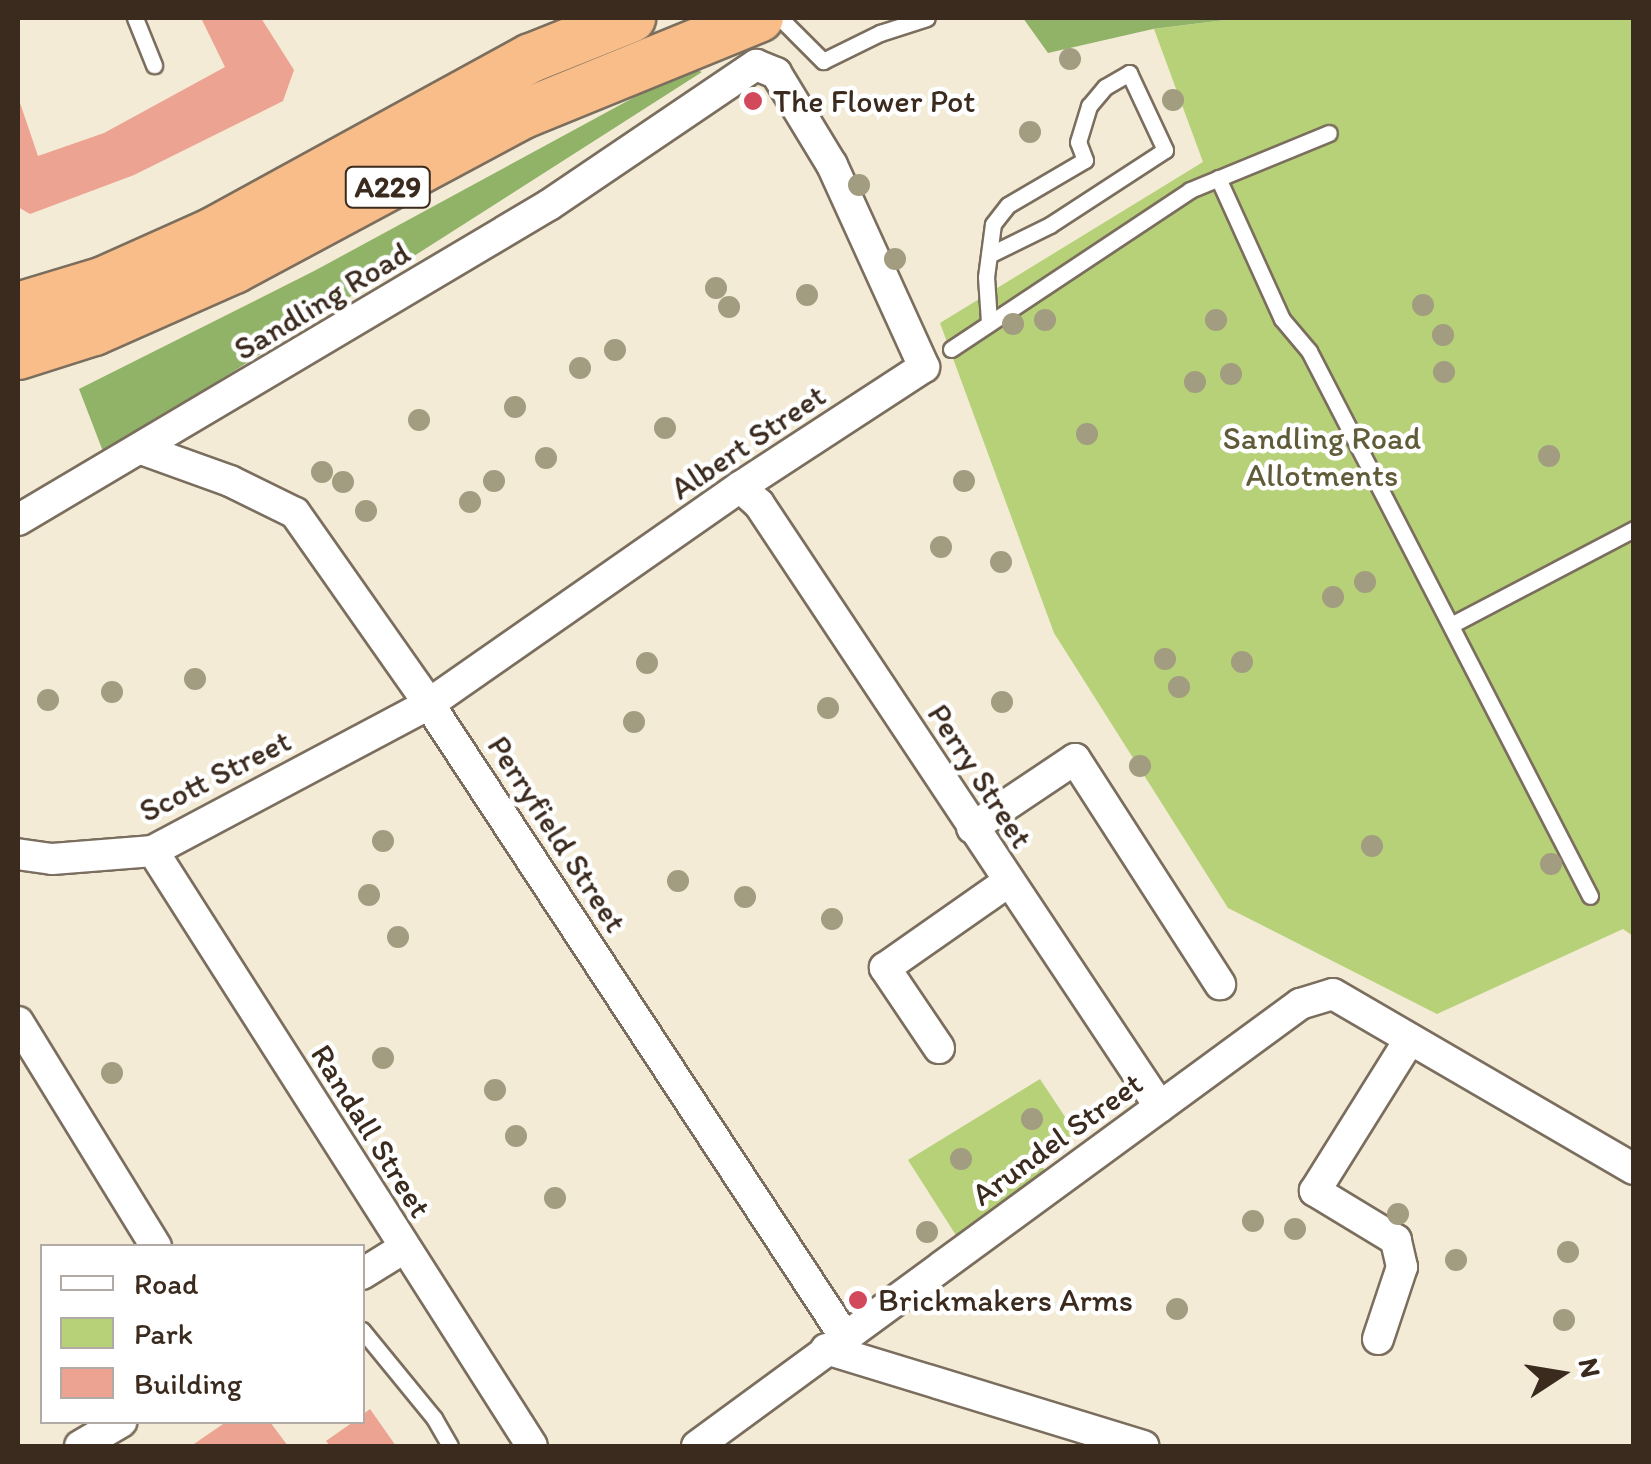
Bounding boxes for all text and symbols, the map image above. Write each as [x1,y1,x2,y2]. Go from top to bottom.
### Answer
place label: The Flower Pot [773,82,975,120]
marker: The Flower Pot [742,90,764,112]
road number: A229 [343,162,433,212]
street label: Sandling Road [227,234,417,368]
street label: Albert Street [663,376,833,508]
park label: Sandling Road Allotments [1223,420,1421,495]
street label: Perry Street [919,697,1041,855]
street label: Scott Street [133,722,297,830]
street label: Perryfield Street [479,729,635,939]
street label: Randall Street [303,1037,439,1225]
street label: Arundel Street [964,1064,1150,1214]
legend [40,1244,365,1424]
text: Road [134,1265,199,1302]
place label: Brickmakers Arms [878,1281,1133,1319]
marker: Brickmakers Arms [847,1289,869,1311]
text: Park [134,1315,193,1352]
north arrow [1511,1324,1611,1424]
text: N [1572,1355,1609,1381]
text: Building [134,1365,242,1402]

